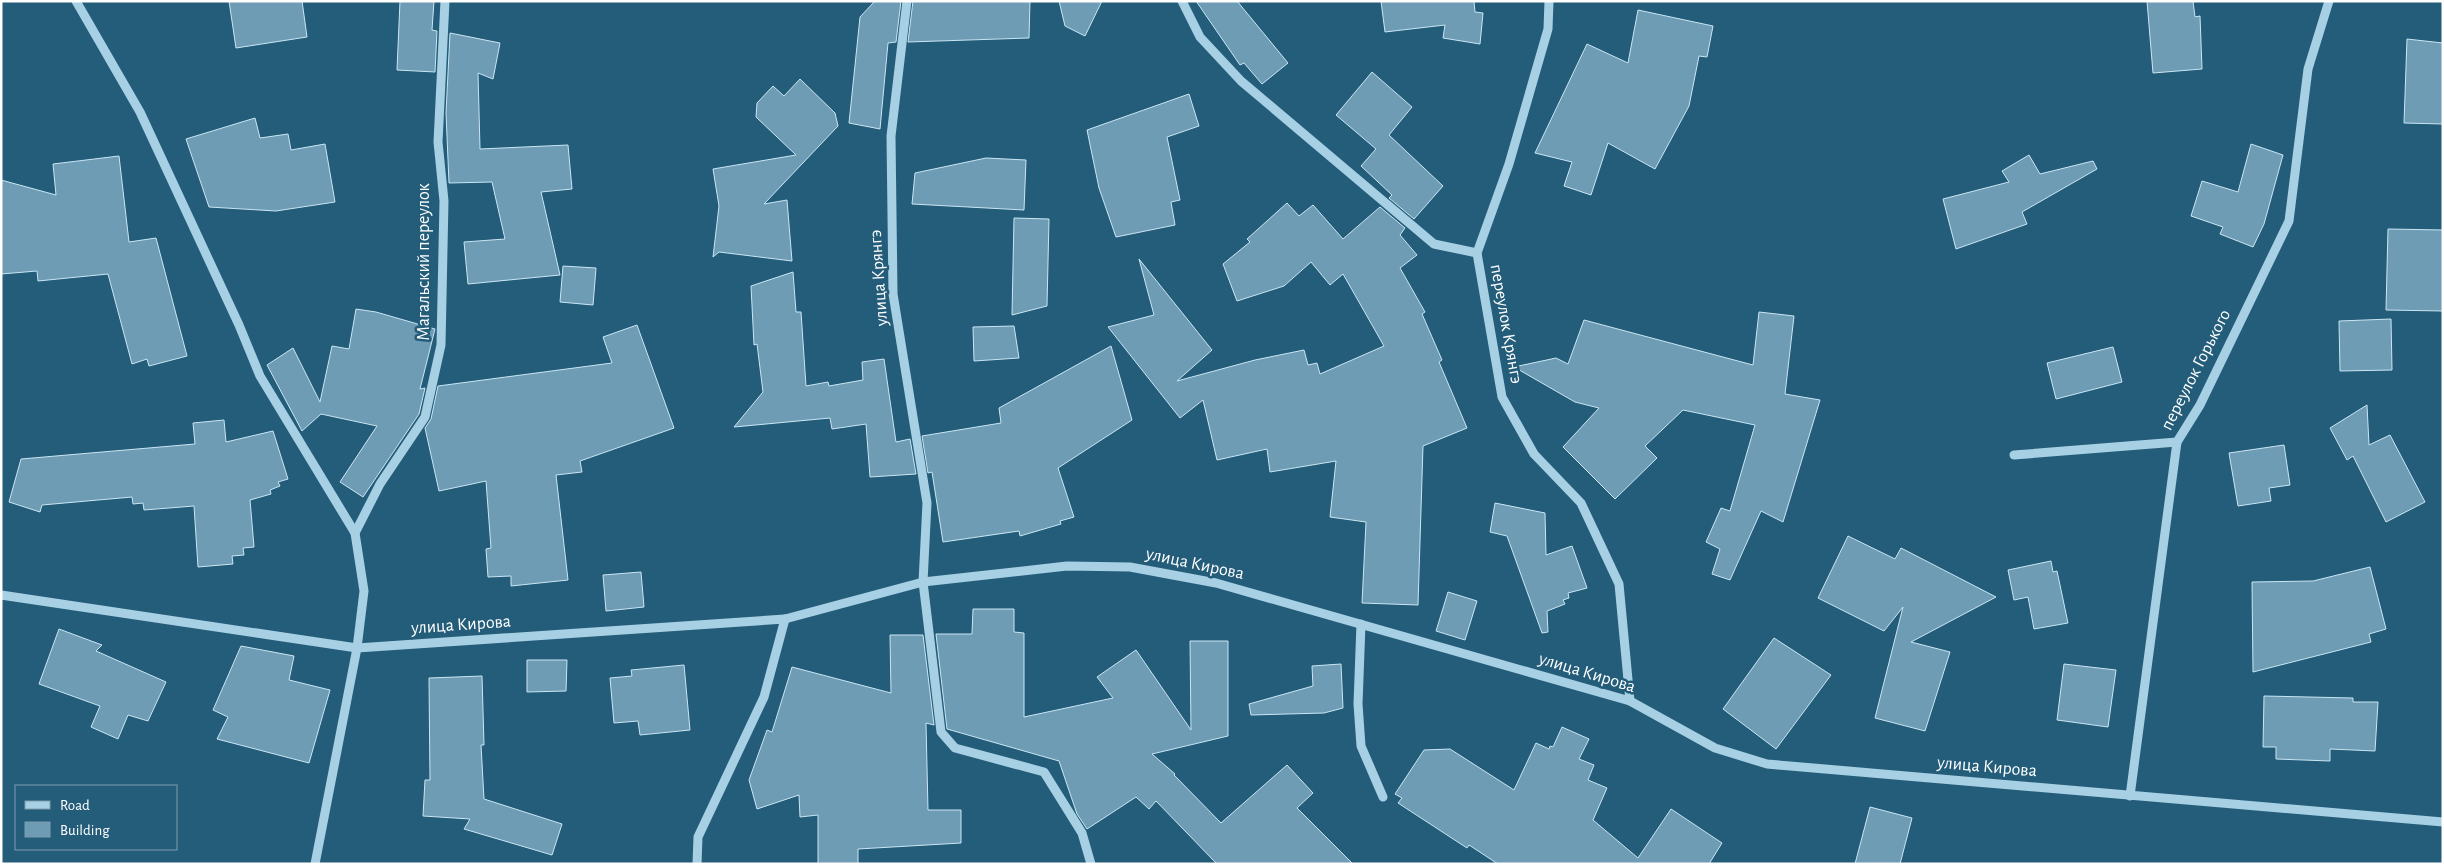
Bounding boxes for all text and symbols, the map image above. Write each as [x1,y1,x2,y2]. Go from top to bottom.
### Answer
street label: Магальский переулок [415,182,433,341]
street label: улица Крянгэ [867,229,891,328]
street label: переулок Крянгэ [1487,263,1525,385]
street label: переулок Горького [2158,307,2234,433]
street label: улица Кирова [1143,545,1246,583]
street label: улица Кирова [410,613,511,638]
street label: улица Кирова [1536,649,1637,696]
street label: улица Кирова [1935,754,2038,780]
legend [15,785,178,850]
text: Road [60,798,90,813]
text: Building [60,823,110,838]

